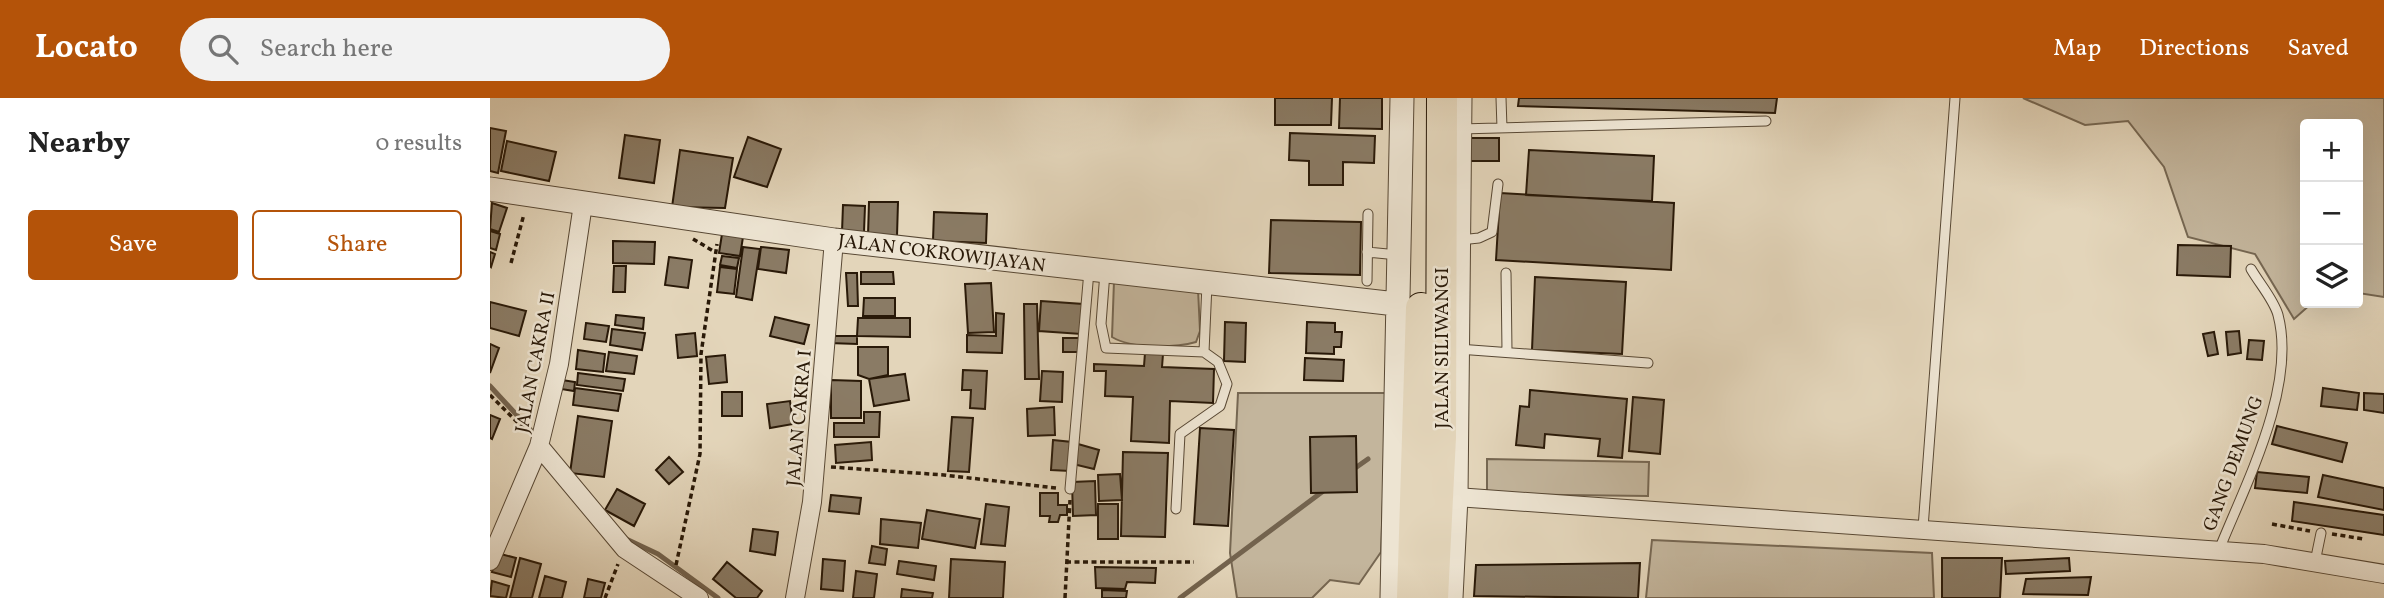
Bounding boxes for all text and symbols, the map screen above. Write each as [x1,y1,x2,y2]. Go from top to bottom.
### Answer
search box [180,18,670,81]
text: Locato [35,26,138,72]
icon: search [204,30,242,68]
text: Search here [260,31,393,67]
text: Map [2053,32,2101,66]
text: Directions [2139,32,2249,66]
text: Saved [2287,32,2349,66]
map controls [2300,119,2363,308]
button: + [2300,119,2363,182]
text: Nearby [28,123,130,165]
text: 0 results [375,128,462,160]
button: − [2300,182,2363,245]
button: Save [28,210,238,280]
button: Share [252,210,462,280]
street label: JALAN COKROWIJAYAN [836,228,1047,280]
button: layers [2300,245,2363,308]
street label: JALAN SILIWANGI [1430,267,1456,429]
street label: JALAN CAKRA II [510,289,562,435]
street label: JALAN CAKRA I [781,349,819,487]
street label: GANG DEMUNG [2197,392,2270,535]

